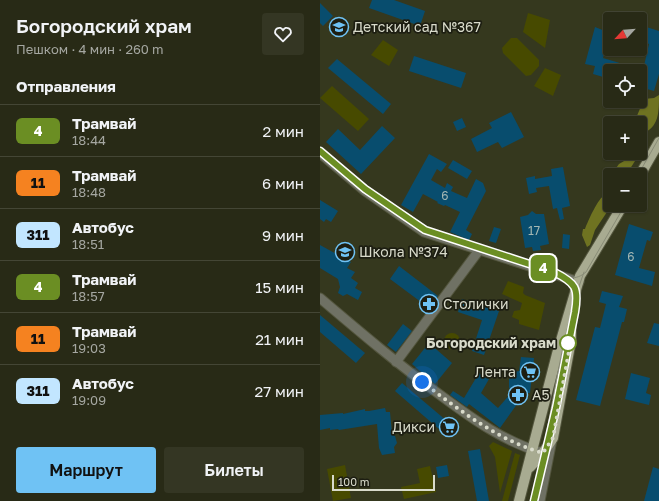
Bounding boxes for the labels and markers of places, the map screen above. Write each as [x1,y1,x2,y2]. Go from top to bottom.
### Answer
school or university icon: Детский сад №367 [328,16,350,38]
place label: Детский сад №367 [353,18,481,35]
school or university icon: Школа №374 [334,241,356,263]
place label: Школа №374 [359,243,448,260]
pharmacy icon: Столички [418,293,440,315]
place label: Столички [443,295,509,312]
place label: Богородский храм [426,334,556,351]
marker: Богородский храм [559,334,577,352]
supermarket icon: Лента [519,361,541,383]
place label: Лента [475,363,516,380]
pharmacy icon: А5 [507,384,529,406]
place label: А5 [532,386,550,403]
supermarket icon: Дикси [438,416,460,438]
place label: Дикси [392,418,435,435]

